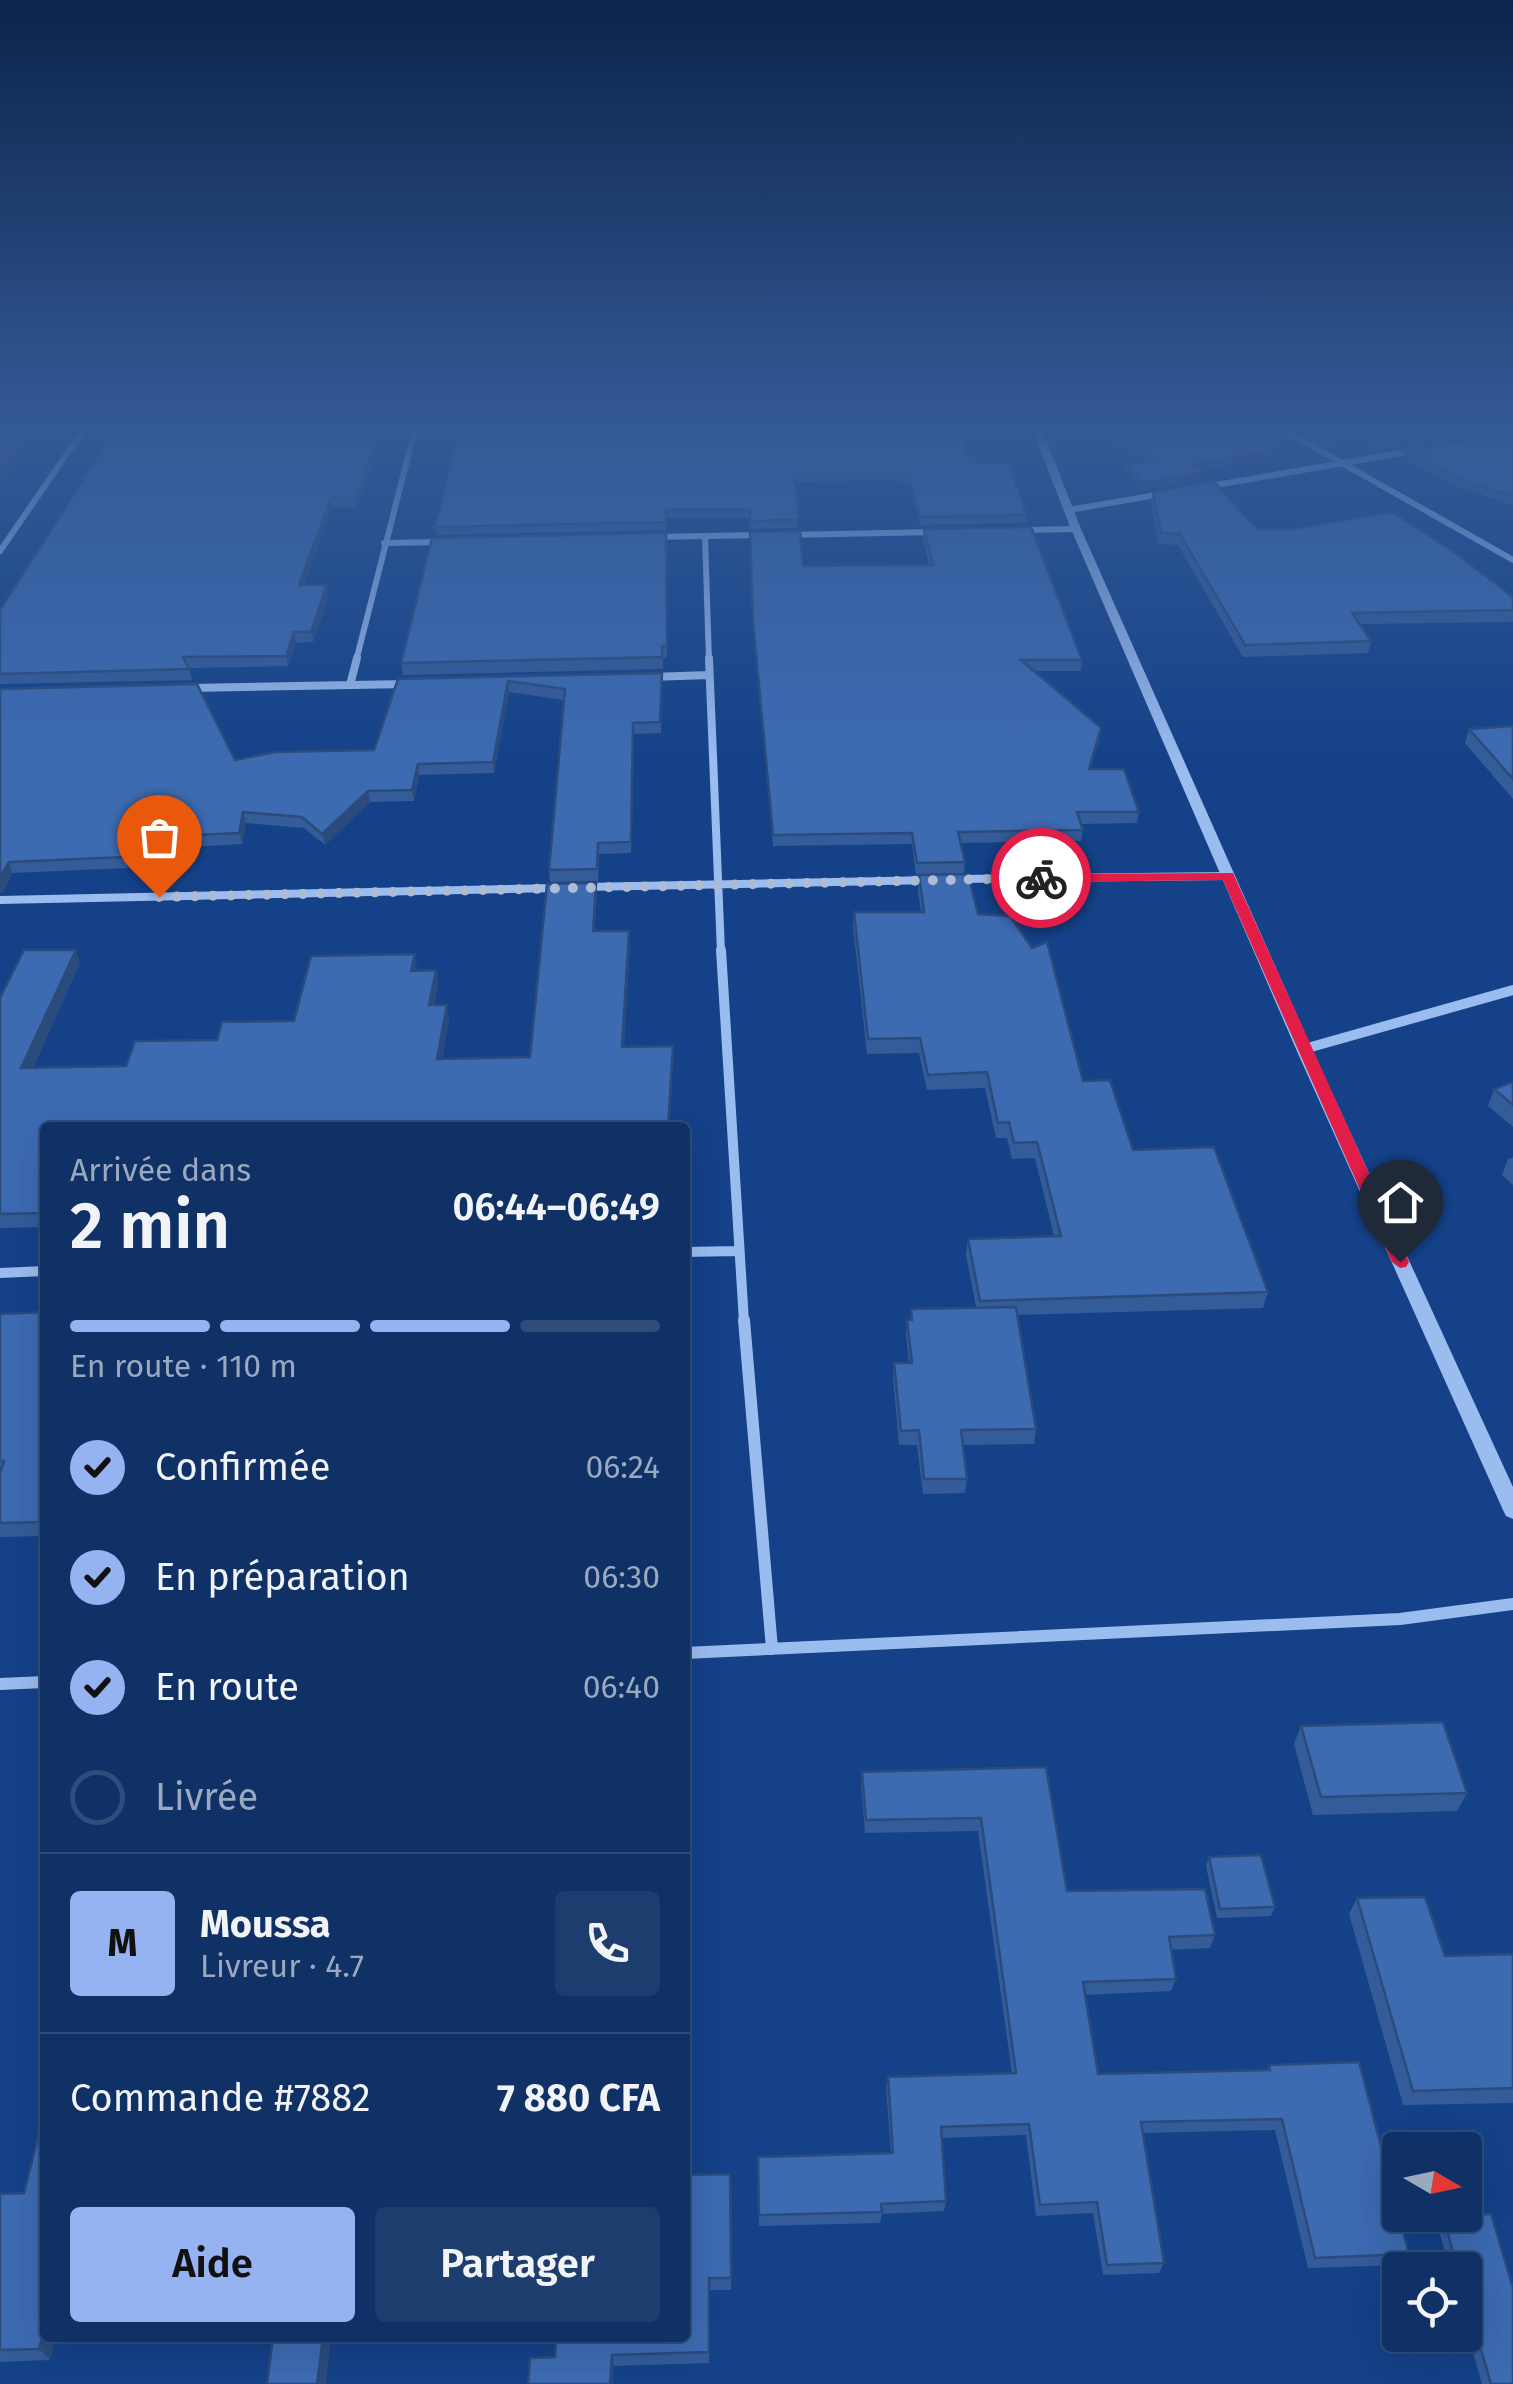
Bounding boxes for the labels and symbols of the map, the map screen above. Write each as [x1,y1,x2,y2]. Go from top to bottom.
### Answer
pin [117,795,202,898]
courier [991,828,1091,928]
pin [1358,1160,1443,1263]
north arrow [1382,2132,1482,2232]

